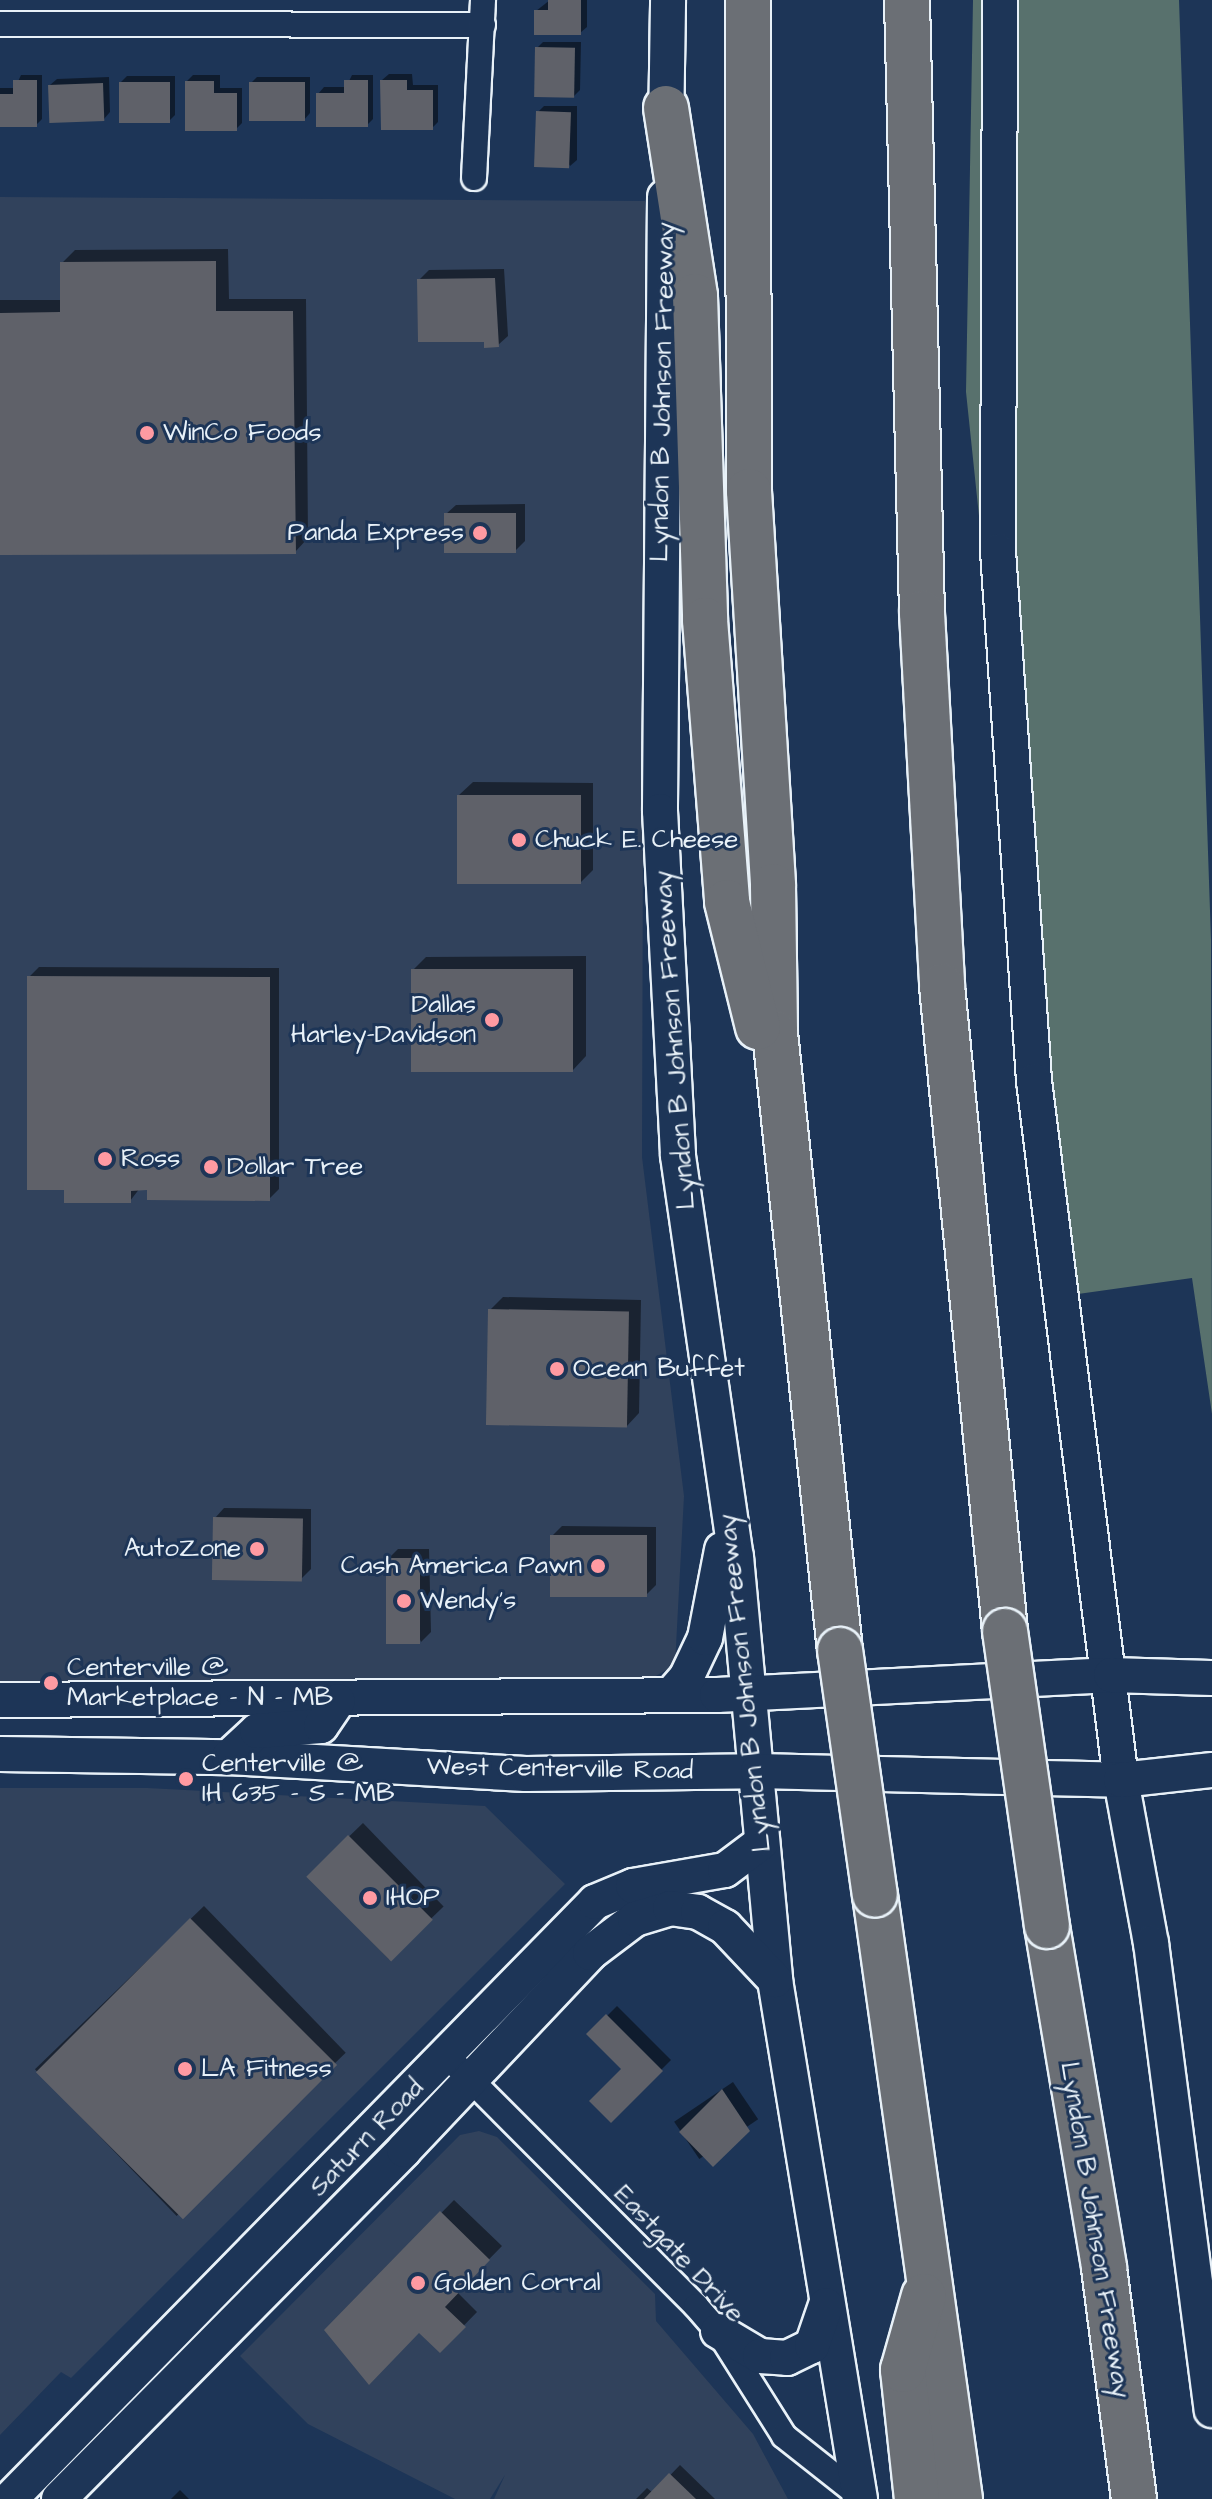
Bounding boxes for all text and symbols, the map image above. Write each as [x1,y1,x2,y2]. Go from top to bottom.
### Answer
street label: Lyndon B Johnson Freeway [644,222,682,562]
place label: WinCo Foods [163,417,321,449]
marker: WinCo Foods [138,424,156,442]
place label: Panda Express [288,517,464,549]
marker: Panda Express [471,524,489,542]
place label: Chuck E. Cheese [535,824,738,856]
marker: Chuck E. Cheese [510,831,528,849]
street label: Lyndon B Johnson Freeway [648,869,702,1211]
place label: Dallas Harley-Davidson [291,989,476,1050]
marker: Dallas Harley-Davidson [483,1011,501,1029]
place label: Ross [121,1143,180,1175]
marker: Ross [96,1150,114,1168]
place label: Dollar Tree [227,1151,363,1183]
marker: Dollar Tree [202,1158,220,1176]
place label: Ocean Buffet [573,1353,745,1385]
marker: Ocean Buffet [548,1360,566,1378]
street label: Lyndon B Johnson Freeway [712,1512,778,1854]
place label: AutoZone [124,1533,241,1565]
marker: AutoZone [248,1540,266,1558]
place label: Cash America Pawn [341,1550,582,1582]
marker: Cash America Pawn [589,1557,607,1575]
place label: Wendy's [420,1585,516,1617]
marker: Wendy's [395,1592,413,1610]
place label: Centerville @ Marketplace - N - MB [67,1652,333,1714]
marker: Centerville @ Marketplace - N - MB [42,1674,60,1692]
place label: Centerville @ IH 635 - S - MB [202,1748,395,1810]
street label: West Centerville Road [426,1751,694,1787]
marker: Centerville @ IH 635 - S - MB [177,1770,195,1788]
place label: IHOP [386,1882,440,1914]
marker: IHOP [361,1889,379,1907]
place label: LA Fitness [201,2053,332,2085]
marker: LA Fitness [176,2060,194,2078]
street label: Lyndon B Johnson Freeway [1053,2060,1137,2400]
street label: Saturn Road [303,2073,431,2203]
street label: Eastgate Drive [607,2179,751,2329]
place label: Golden Corral [434,2267,601,2299]
marker: Golden Corral [409,2274,427,2292]

